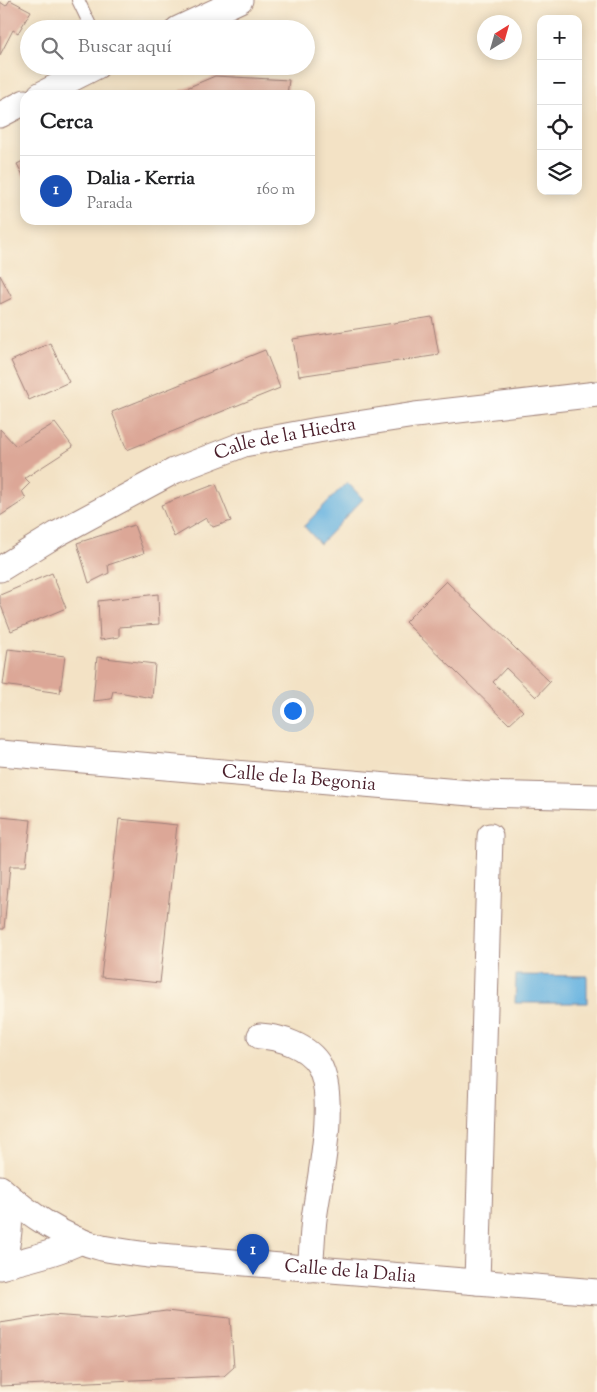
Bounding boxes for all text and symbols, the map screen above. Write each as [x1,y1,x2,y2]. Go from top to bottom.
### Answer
north arrow [477,15,522,60]
map controls [537,15,582,195]
button: + [537,15,582,60]
search box [20,20,315,75]
icon: search [38,34,66,62]
text: Buscar aquí [78,34,172,61]
button: − [537,60,582,105]
button: locate [537,105,582,150]
text: Cerca [40,108,93,138]
button: layers [537,150,582,195]
text: Dalia - Kerria [87,166,195,193]
text: 1 [53,179,59,202]
text: 160 m [257,179,295,202]
text: Parada [87,193,133,216]
street label: Calle de la Hiedra [210,411,358,468]
your location [280,698,306,724]
street label: Calle de la Begonia [221,758,377,798]
pin: 1 [237,1234,269,1275]
street label: Calle de la Dalia [283,1253,417,1291]

